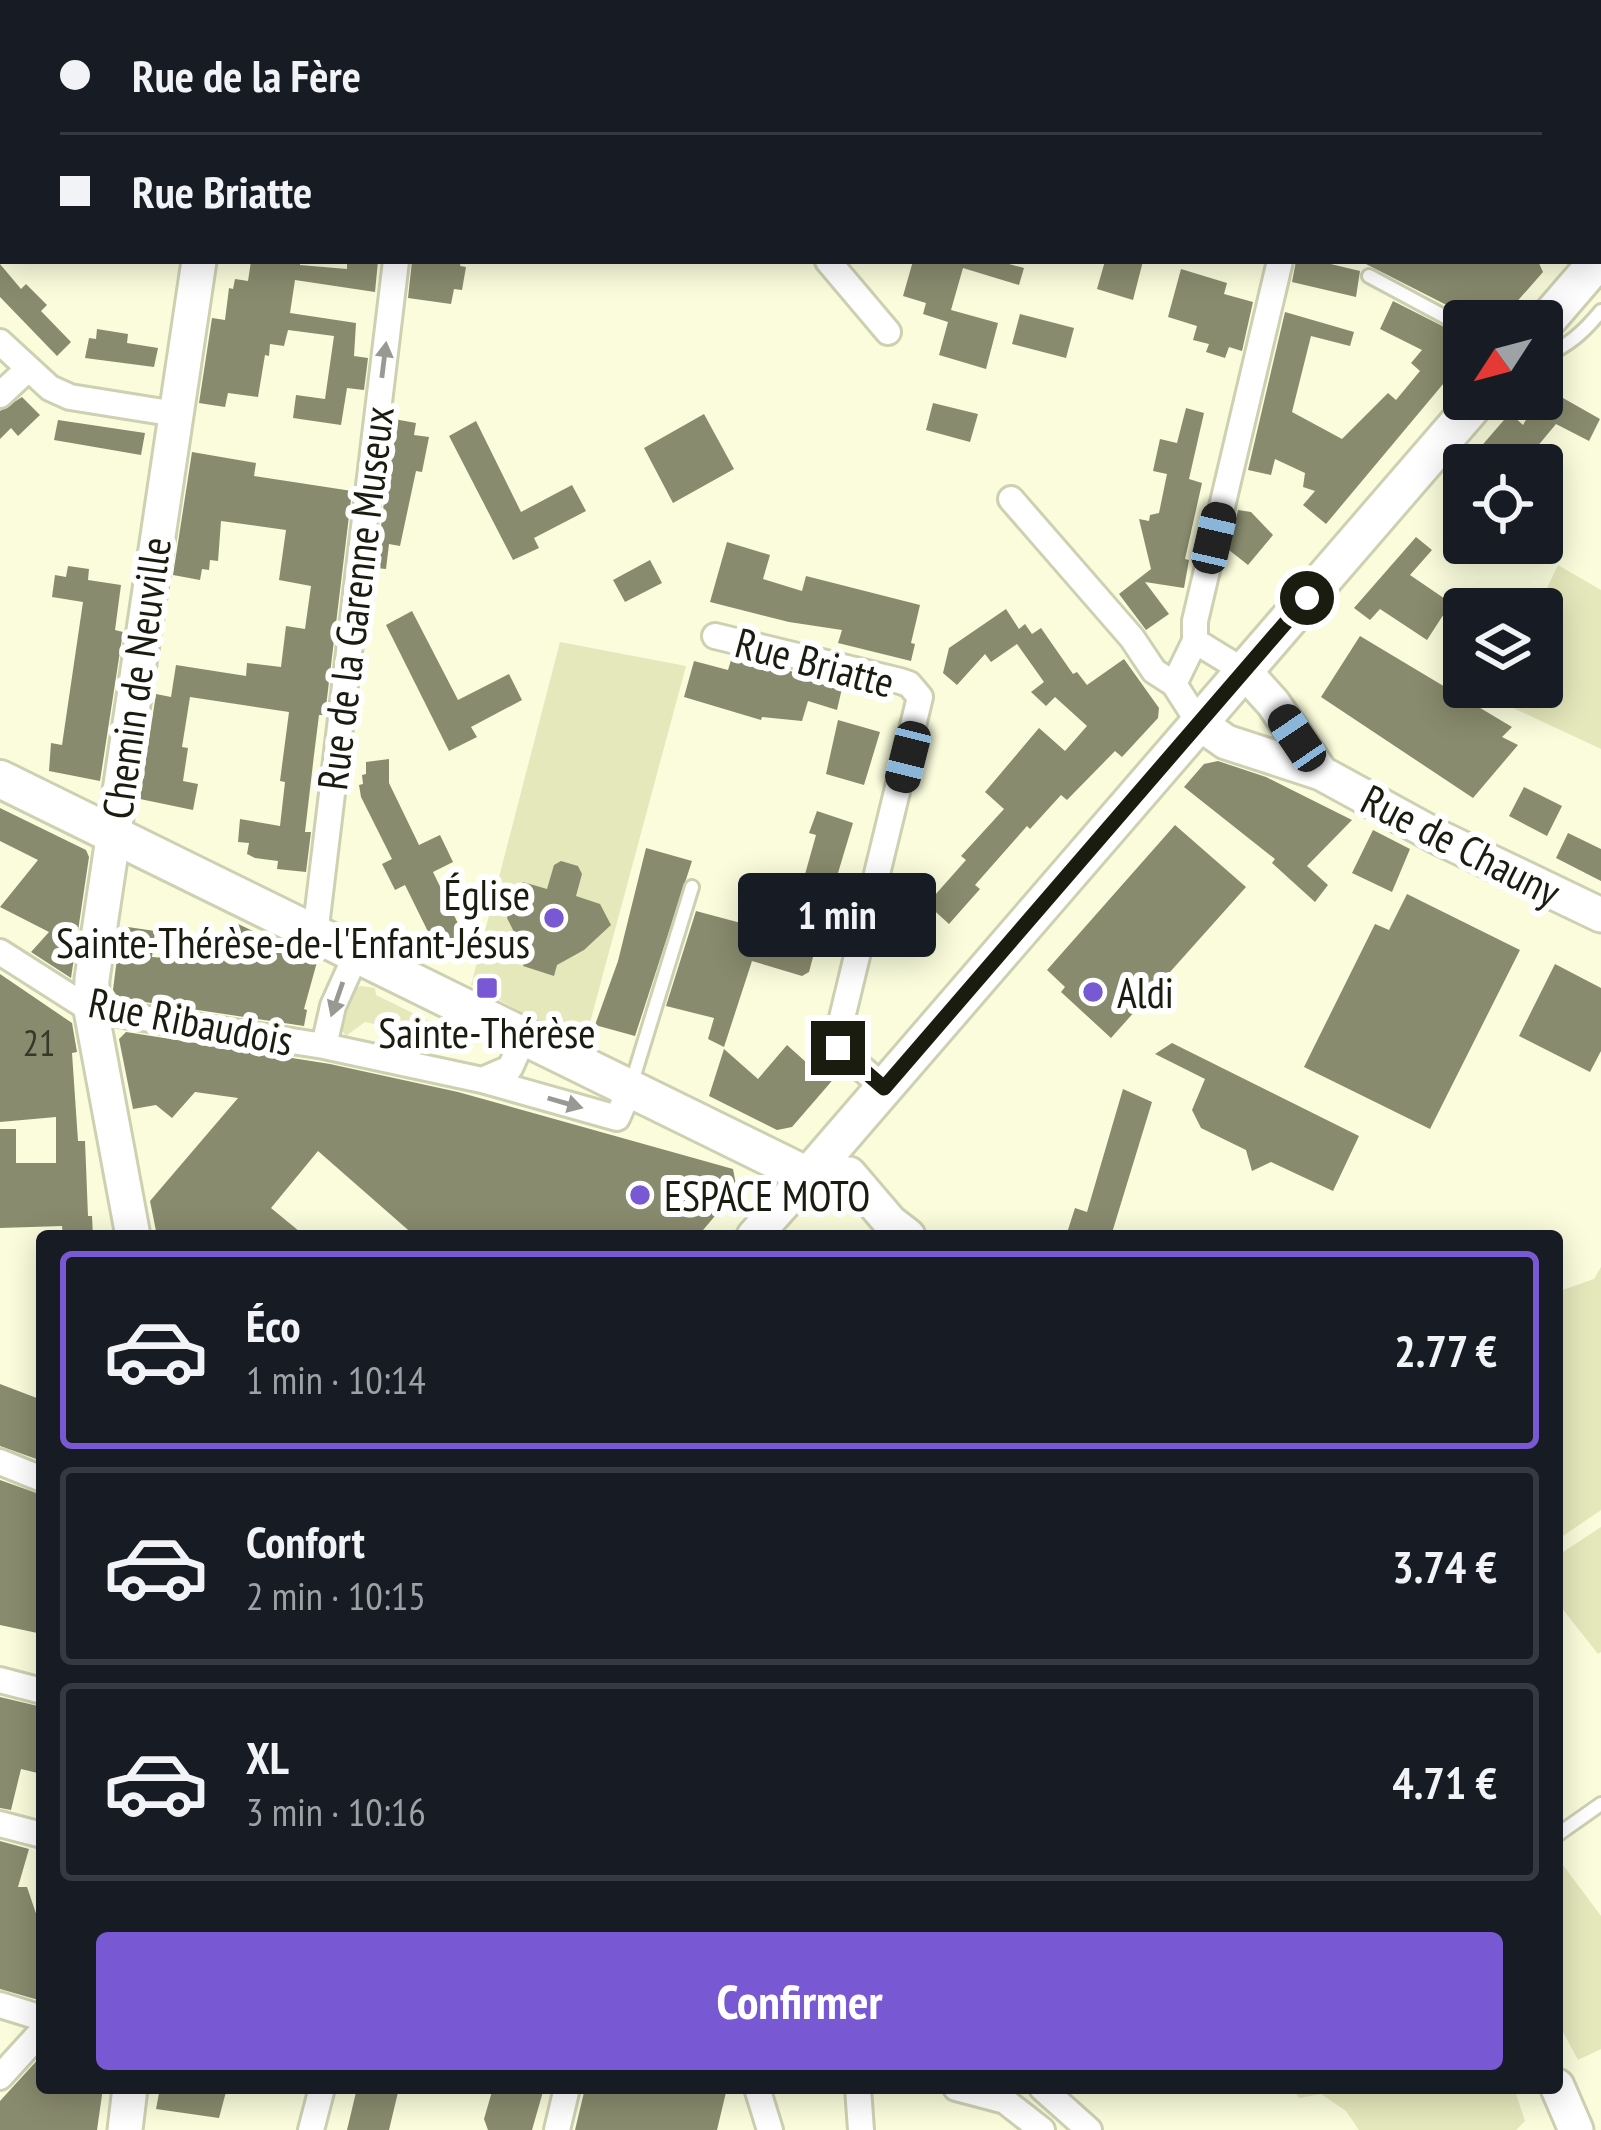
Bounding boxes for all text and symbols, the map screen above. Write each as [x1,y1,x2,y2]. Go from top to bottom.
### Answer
text: Rue de la Fère [132,46,361,104]
text: Rue Briatte [132,162,312,220]
north arrow [1443,300,1563,420]
map controls [1443,300,1563,708]
one-way arrow [375,341,394,378]
street label: Rue de la Garenne Museux [304,403,406,793]
button: locate [1443,444,1563,564]
car [1188,499,1240,577]
street label: Chemin de Neuville [89,534,183,822]
route start [1280,571,1334,625]
button: layers [1443,588,1563,708]
street label: Rue Briatte [730,614,900,710]
car [1262,698,1332,778]
car [882,718,934,796]
street label: Rue de Chauny [1352,771,1570,919]
place label: Église Sainte-Thérèse-de-l'Enfant-Jésus [56,867,530,970]
callout: 1 min [739,874,937,958]
text: 1 min [798,889,876,940]
marker: Église Sainte-Thérèse-de-l'Enfant-Jésus [541,905,567,931]
place label: Aldi [1117,965,1174,1020]
street label: Rue Ribaudois [84,974,298,1068]
marker: Sainte-Thérèse [474,975,500,1001]
marker: Aldi [1080,979,1106,1005]
one-way arrow [327,981,345,1017]
place label: Sainte-Thérèse [378,1005,596,1060]
house number: 21 [23,1019,55,1066]
route end [811,1021,865,1075]
one-way arrow [547,1095,584,1113]
place label: ESPACE MOTO [664,1168,870,1223]
marker: ESPACE MOTO [627,1182,653,1208]
icon: car [102,1296,210,1404]
text: Éco [246,1296,301,1354]
text: 2.77 € [1394,1321,1497,1379]
text: 1 min · 10:14 [246,1354,426,1405]
icon: car [102,1512,210,1620]
text: Confort [246,1512,365,1570]
text: 3.74 € [1392,1537,1497,1595]
text: 2 min · 10:15 [246,1570,426,1621]
icon: car [102,1728,210,1836]
text: XL [246,1728,289,1786]
text: 4.71 € [1392,1753,1497,1811]
text: 3 min · 10:16 [246,1786,426,1837]
button: Confirmer [96,1932,1503,2070]

